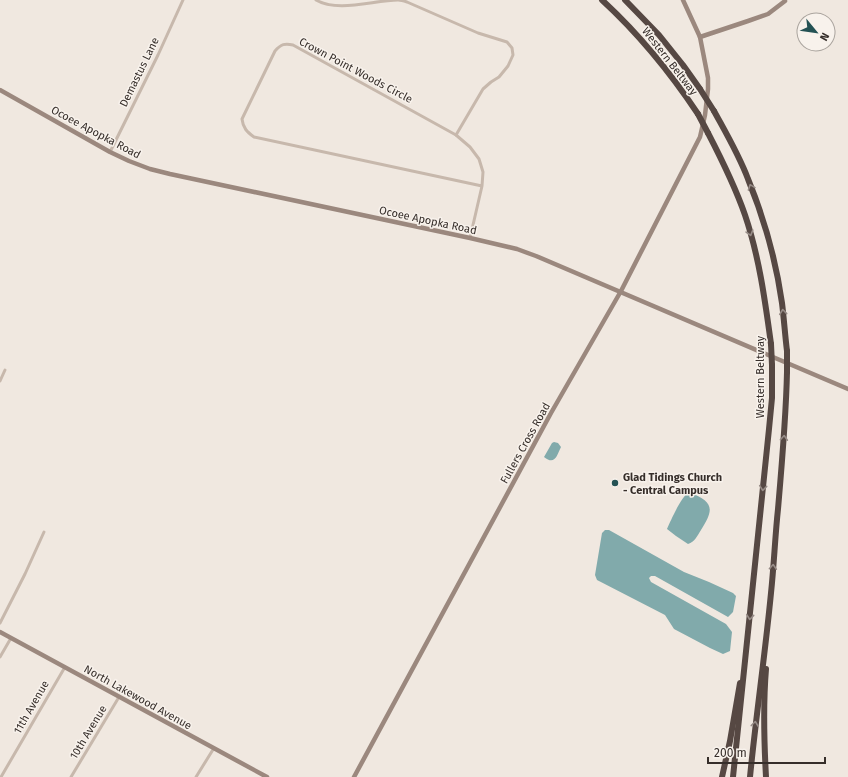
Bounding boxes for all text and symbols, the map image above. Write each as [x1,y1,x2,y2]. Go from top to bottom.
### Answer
north arrow [796,12,836,52]
street label: Western Beltway [639,25,700,98]
text: N [817,30,832,43]
street label: Demastus Lane [117,35,162,109]
street label: Crown Point Woods Circle [297,35,415,106]
street label: Ocoee Apopka Road [49,103,143,162]
one-way arrow [748,183,756,190]
street label: Ocoee Apopka Road [378,204,478,237]
one-way arrow [745,230,754,237]
one-way arrow [779,309,788,315]
street label: Western Beltway [754,335,767,418]
street label: Fullers Cross Road [498,400,553,486]
one-way arrow [779,435,788,441]
place label: Glad Tidings Church - Central Campus [623,471,722,497]
marker: Glad Tidings Church - Central Campus [610,478,620,488]
one-way arrow [759,485,768,491]
one-way arrow [768,564,777,570]
one-way arrow [745,614,754,620]
street label: North Lakewood Avenue [82,662,194,732]
street label: 11th Avenue [11,678,52,736]
street label: 10th Avenue [67,703,110,762]
one-way arrow [750,721,759,727]
scale bar [708,739,825,765]
text: 200 m [714,746,747,760]

